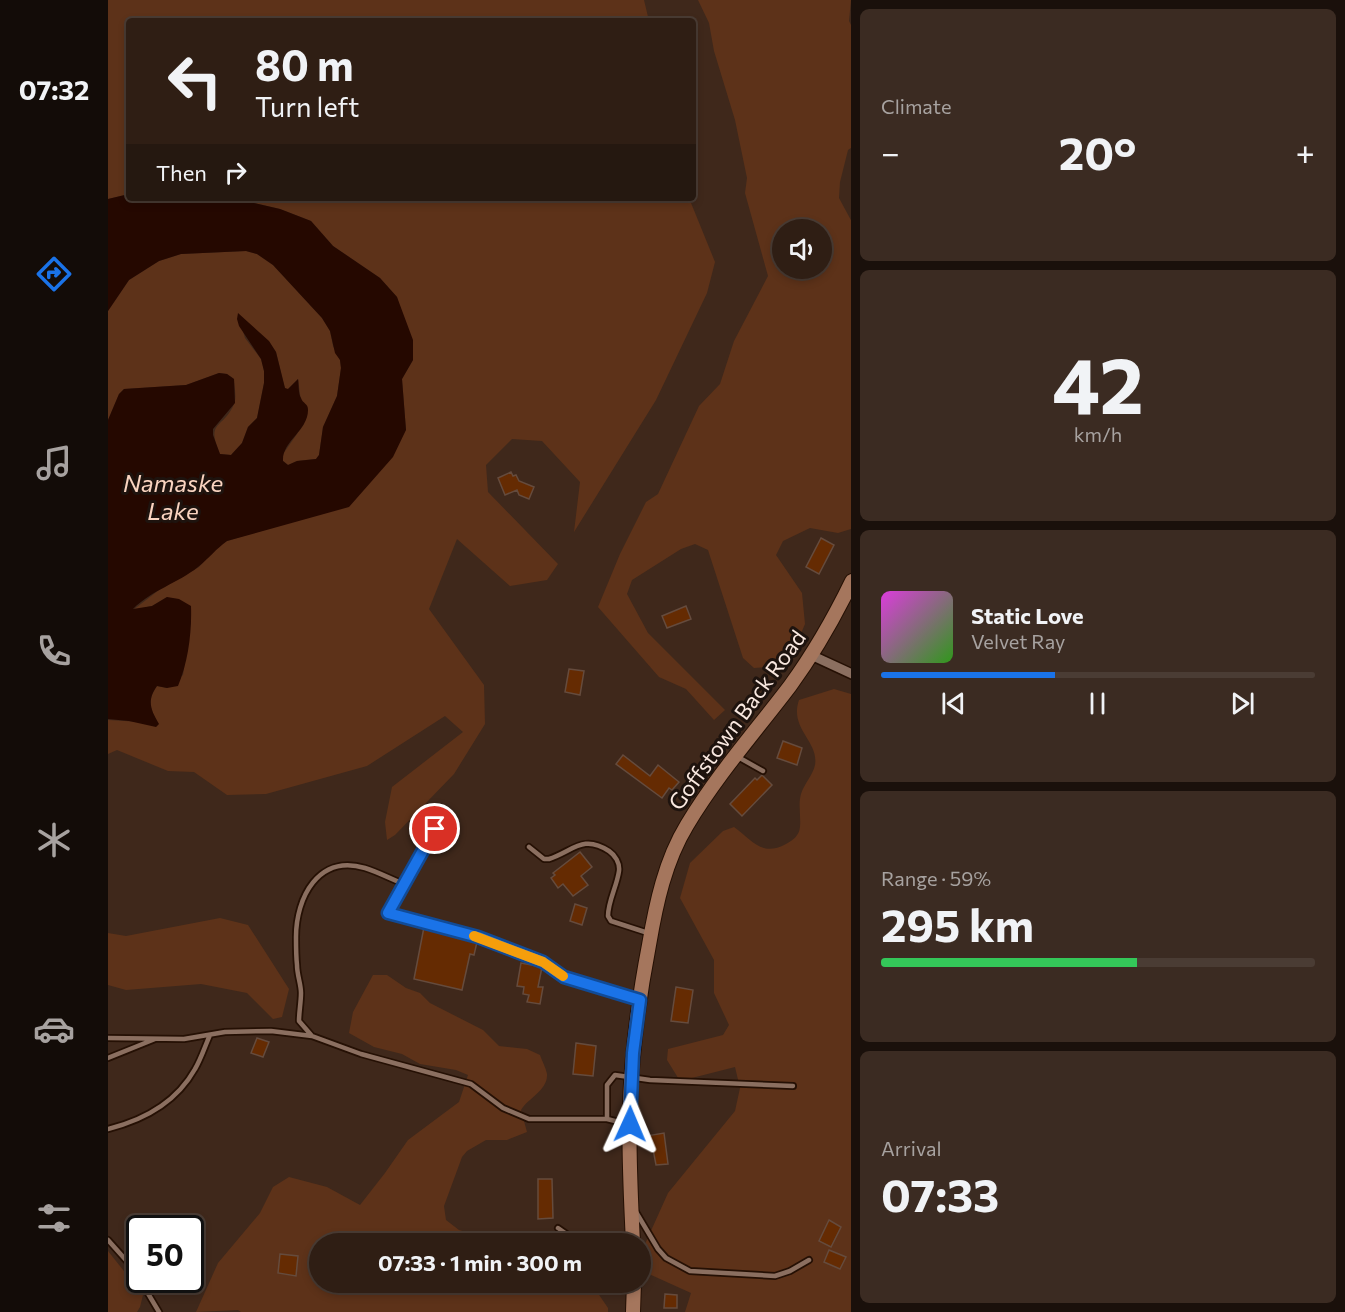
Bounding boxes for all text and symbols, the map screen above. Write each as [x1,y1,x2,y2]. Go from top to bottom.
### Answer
text: 80 m [255,38,354,90]
icon: left [156,42,234,120]
text: 07:32 [19,73,89,106]
text: Turn left [255,90,359,123]
text: Climate [881,94,951,118]
text: 20° [1059,124,1137,179]
text: − [881,131,900,172]
text: + [1296,131,1315,172]
icon: right [219,156,252,189]
text: Then [156,159,207,186]
map controls [772,219,832,279]
button: sound [772,219,832,279]
icon: directions [33,253,75,295]
text: 42 [1052,335,1144,430]
text: km/h [1074,422,1122,446]
icon: music [33,442,75,484]
water label: Namaske Lake [123,468,223,525]
text: Static Love [971,602,1084,629]
street label: Goffstown Back Road [662,624,811,815]
text: Velvet Ray [971,629,1065,653]
icon: phone [33,630,75,672]
icon: previous [937,687,970,720]
icon: pause [1081,687,1114,720]
icon: next [1226,687,1259,720]
pin [409,803,460,854]
icon: arrive [418,812,451,845]
icon: climate [33,819,75,861]
text: Range · 59% [881,866,991,890]
text: 295 km [881,896,1034,951]
icon: car [33,1008,75,1050]
position arrow [598,1092,662,1156]
text: Arrival [881,1136,942,1160]
text: 07:33 [881,1166,999,1221]
icon: filters [33,1197,75,1239]
speed limit sign: 50 [126,1215,204,1293]
text: 07:33 · 1 min · 300 m [378,1249,582,1276]

